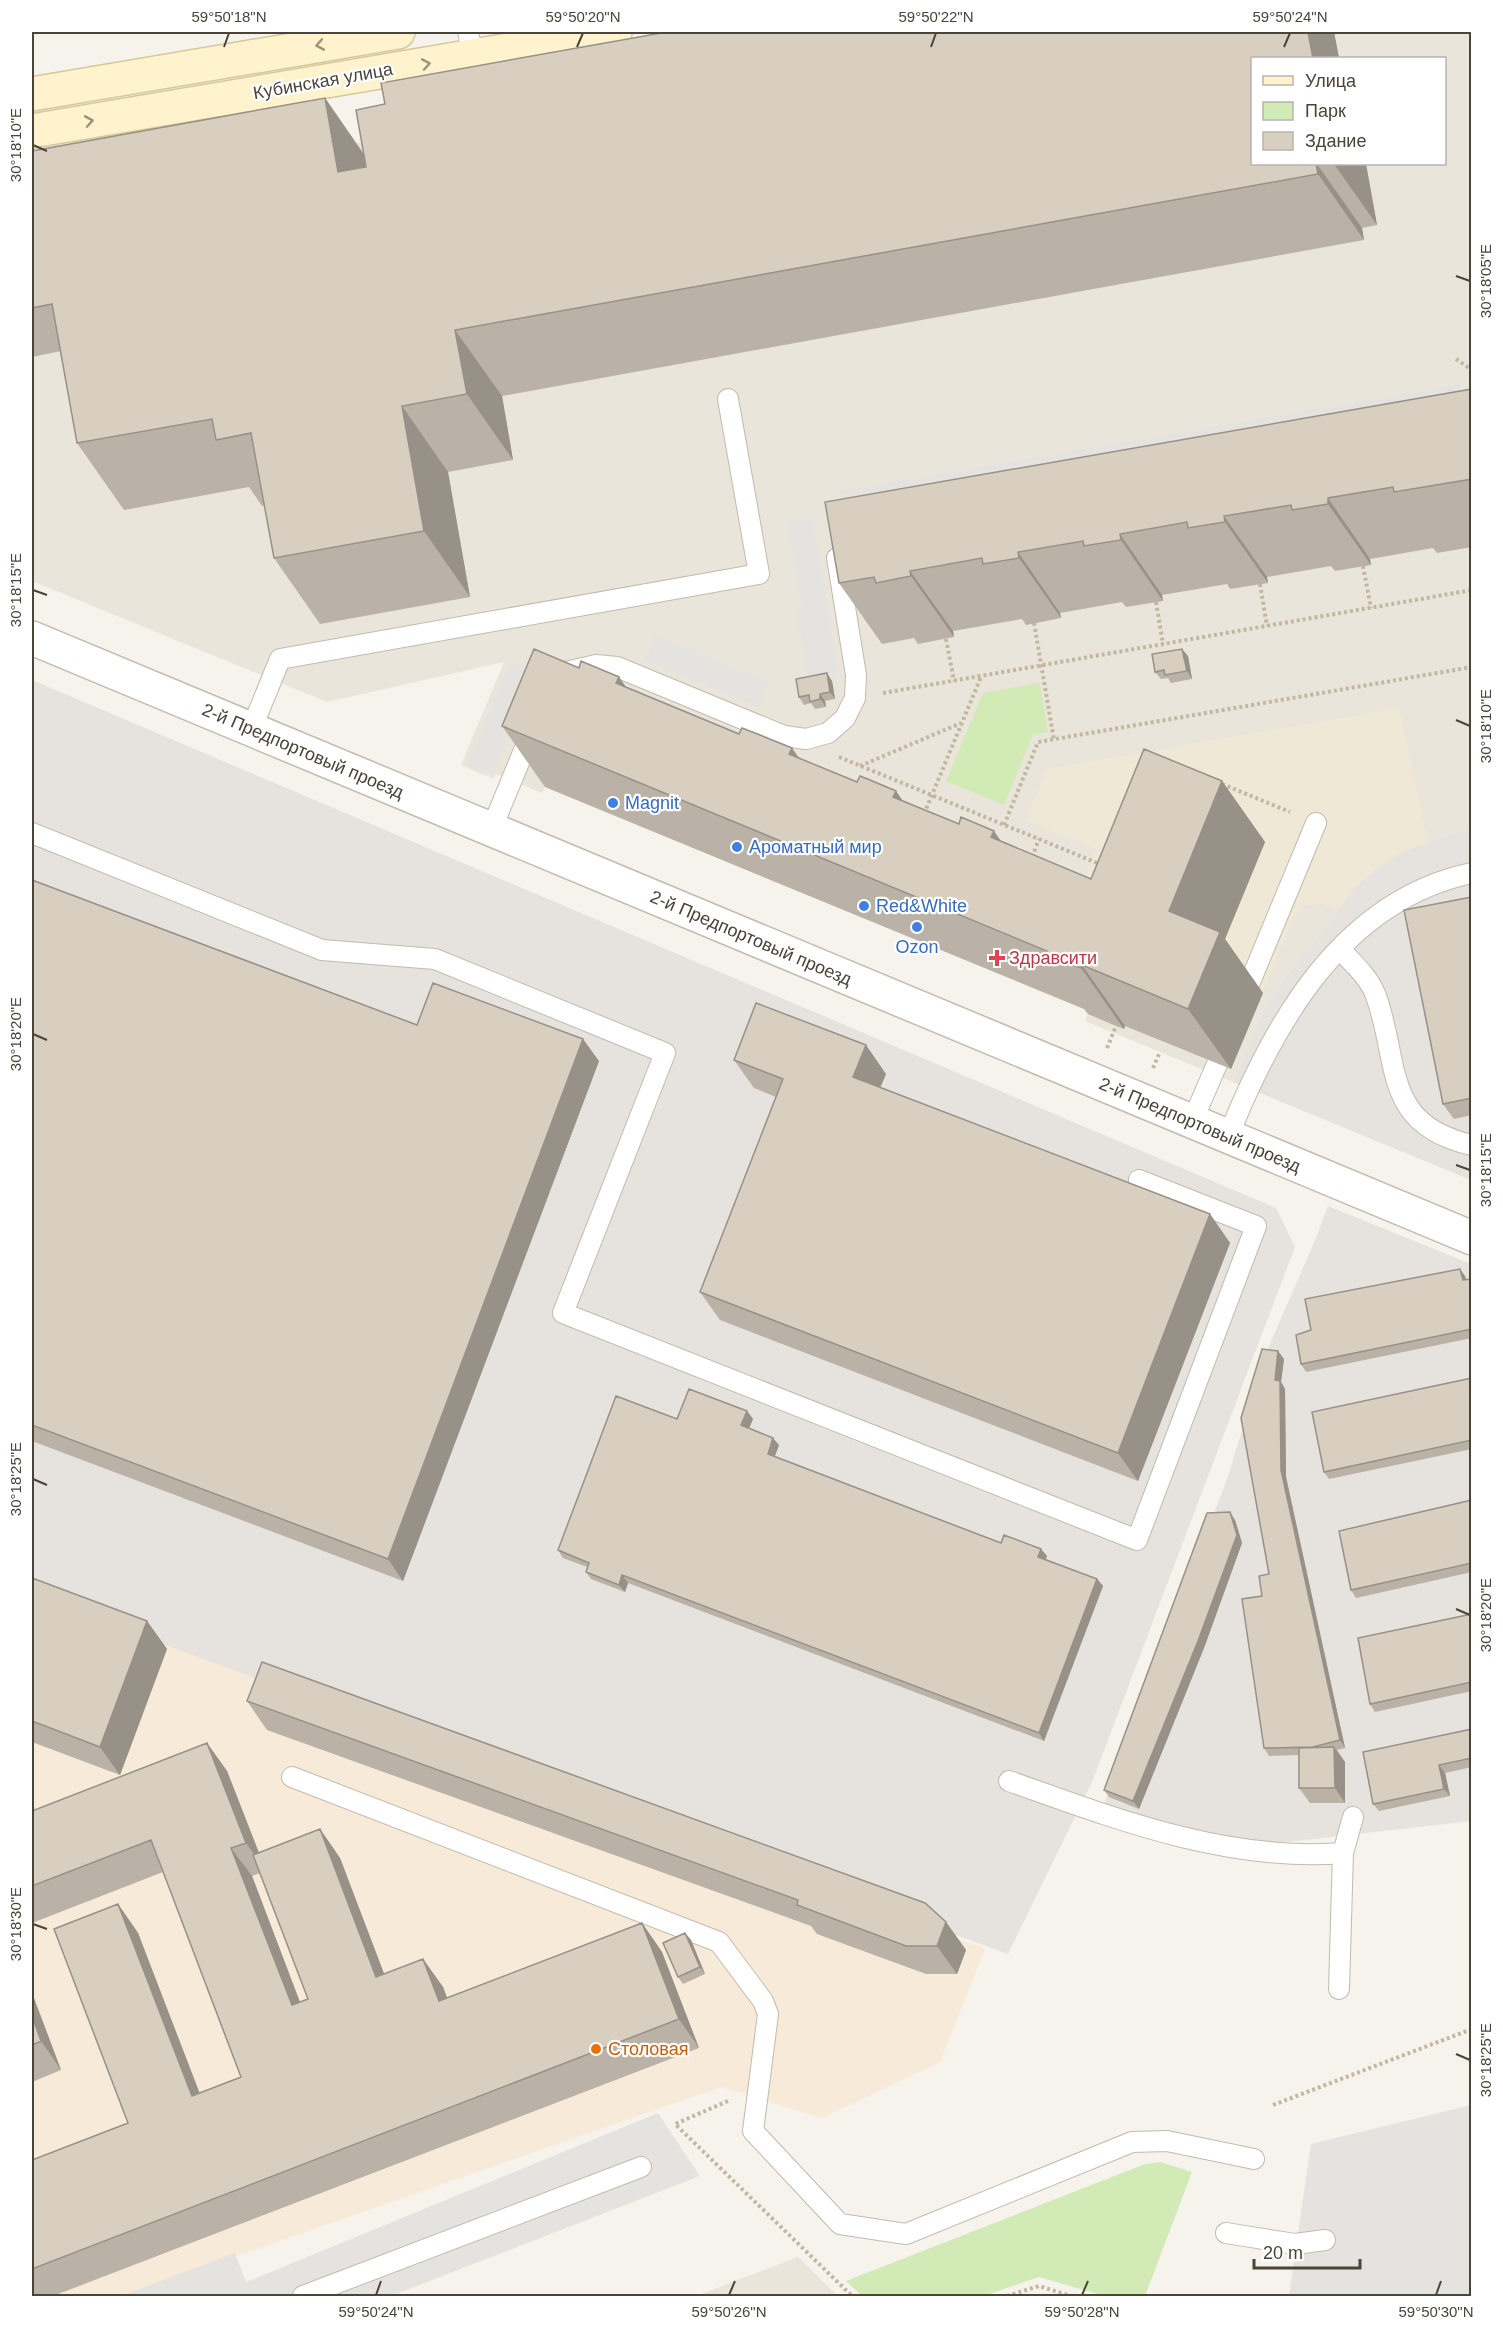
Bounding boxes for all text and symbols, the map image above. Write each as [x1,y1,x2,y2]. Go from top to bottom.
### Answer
text: 59°50'18"N [191,8,267,25]
text: 59°50'20"N [545,8,621,25]
text: 59°50'22"N [898,8,974,25]
text: 59°50'24"N [1252,8,1328,25]
one-way arrow [315,38,325,50]
legend [1251,57,1446,165]
one-way arrow [422,58,431,70]
street label: Кубинская улица [252,59,395,103]
text: Улица [1305,71,1357,91]
text: Парк [1305,101,1346,121]
text: 30°18'10"E [7,108,24,182]
one-way arrow [84,115,94,128]
text: Здание [1305,131,1366,151]
text: 30°18'05"E [1477,244,1494,318]
text: 30°18'15"E [7,553,24,627]
text: 30°18'10"E [1477,689,1494,763]
street label: 2-й Предпортовый проезд [199,699,407,803]
place label: Magnit [625,793,679,813]
marker: Magnit [606,796,620,810]
place label: Ароматный мир [749,837,882,857]
marker: Ароматный мир [730,840,744,854]
street label: 2-й Предпортовый проезд [647,886,855,990]
place label: Red&White [876,896,967,916]
marker: Red&White [857,899,871,913]
marker: Ozon [910,920,924,934]
place label: Ozon [895,937,939,957]
place label: Здравсити [1009,948,1097,968]
marker: Здравсити [990,951,1004,965]
text: 30°18'20"E [7,997,24,1071]
street label: 2-й Предпортовый проезд [1096,1073,1304,1177]
text: 30°18'15"E [1477,1133,1494,1207]
text: 30°18'25"E [7,1442,24,1516]
text: 30°18'20"E [1477,1578,1494,1652]
text: 30°18'30"E [7,1887,24,1961]
text: 30°18'25"E [1477,2023,1494,2097]
place label: Столовая [608,2039,689,2059]
marker: Столовая [589,2042,603,2056]
scale bar [1254,2232,1360,2270]
text: 20 m [1263,2243,1303,2263]
text: 59°50'24"N [338,2303,414,2320]
text: 59°50'26"N [691,2303,767,2320]
text: 59°50'28"N [1044,2303,1120,2320]
text: 59°50'30"N [1398,2303,1474,2320]

